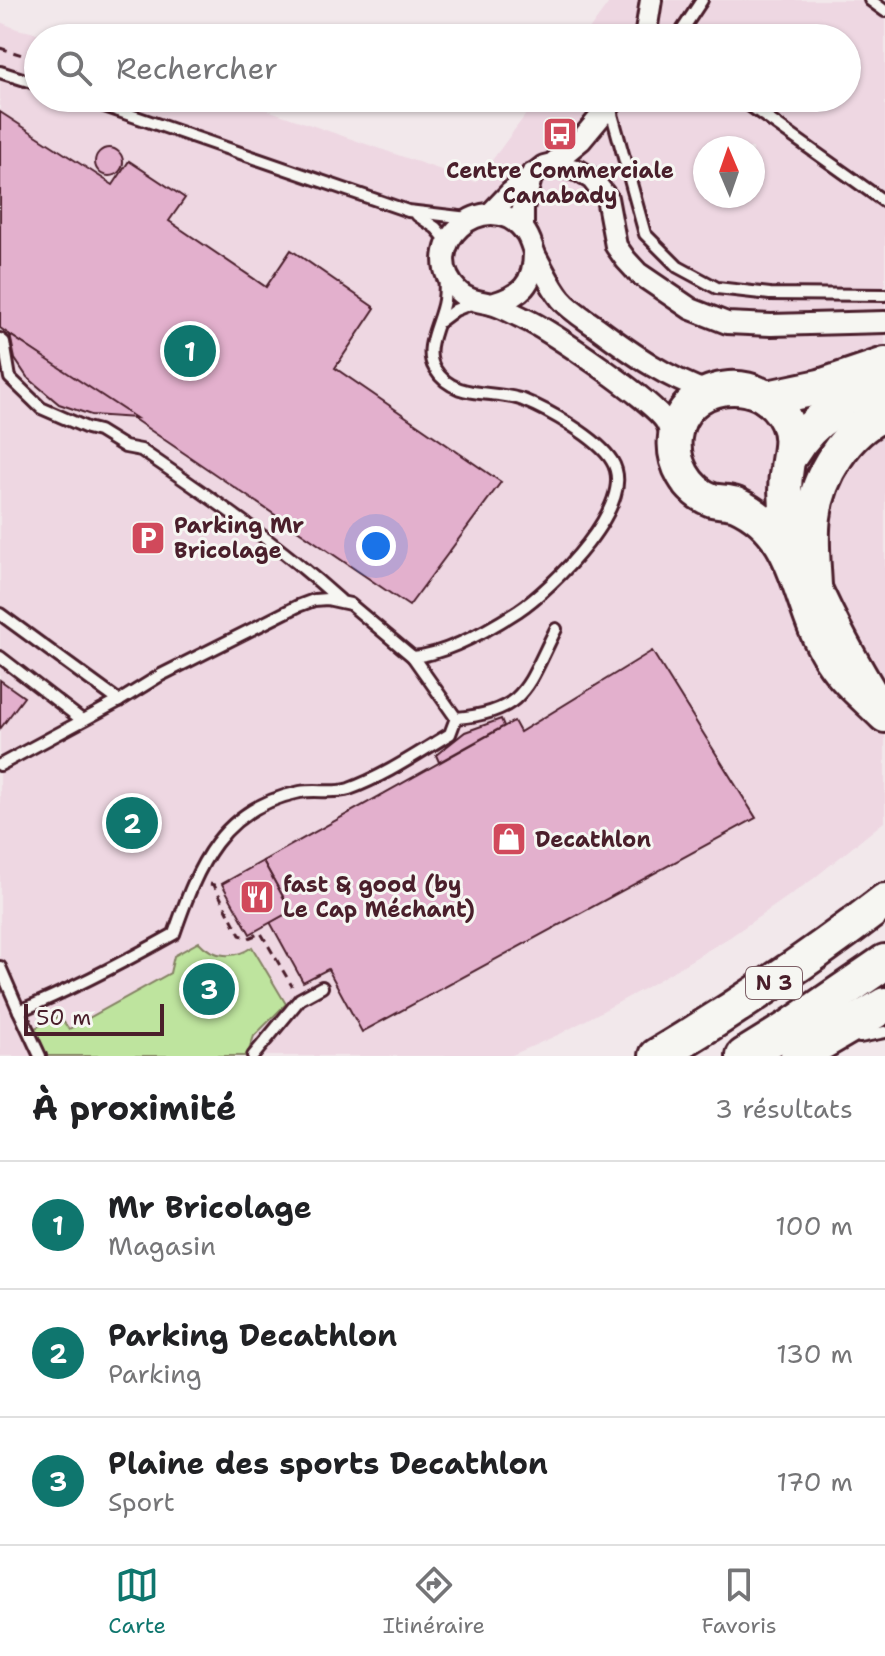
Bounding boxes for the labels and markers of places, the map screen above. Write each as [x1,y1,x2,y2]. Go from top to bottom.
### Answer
bus stop icon: Centre Commerciale Canabady [541,115,579,153]
place label: Centre Commerciale Canabady [446,156,674,210]
pin: 1 [164,321,216,381]
place label: Parking Mr Bricolage [174,511,304,565]
parking icon: Parking Mr Bricolage [129,519,167,557]
pin: 2 [106,793,158,853]
shop icon: Decathlon [490,820,528,858]
place label: Decathlon [535,825,651,854]
place label: fast & good (by Le Cap Méchant) [283,870,475,924]
restaurant icon: fast & good (by Le Cap Méchant) [238,878,276,916]
pin: 3 [183,959,235,1019]

